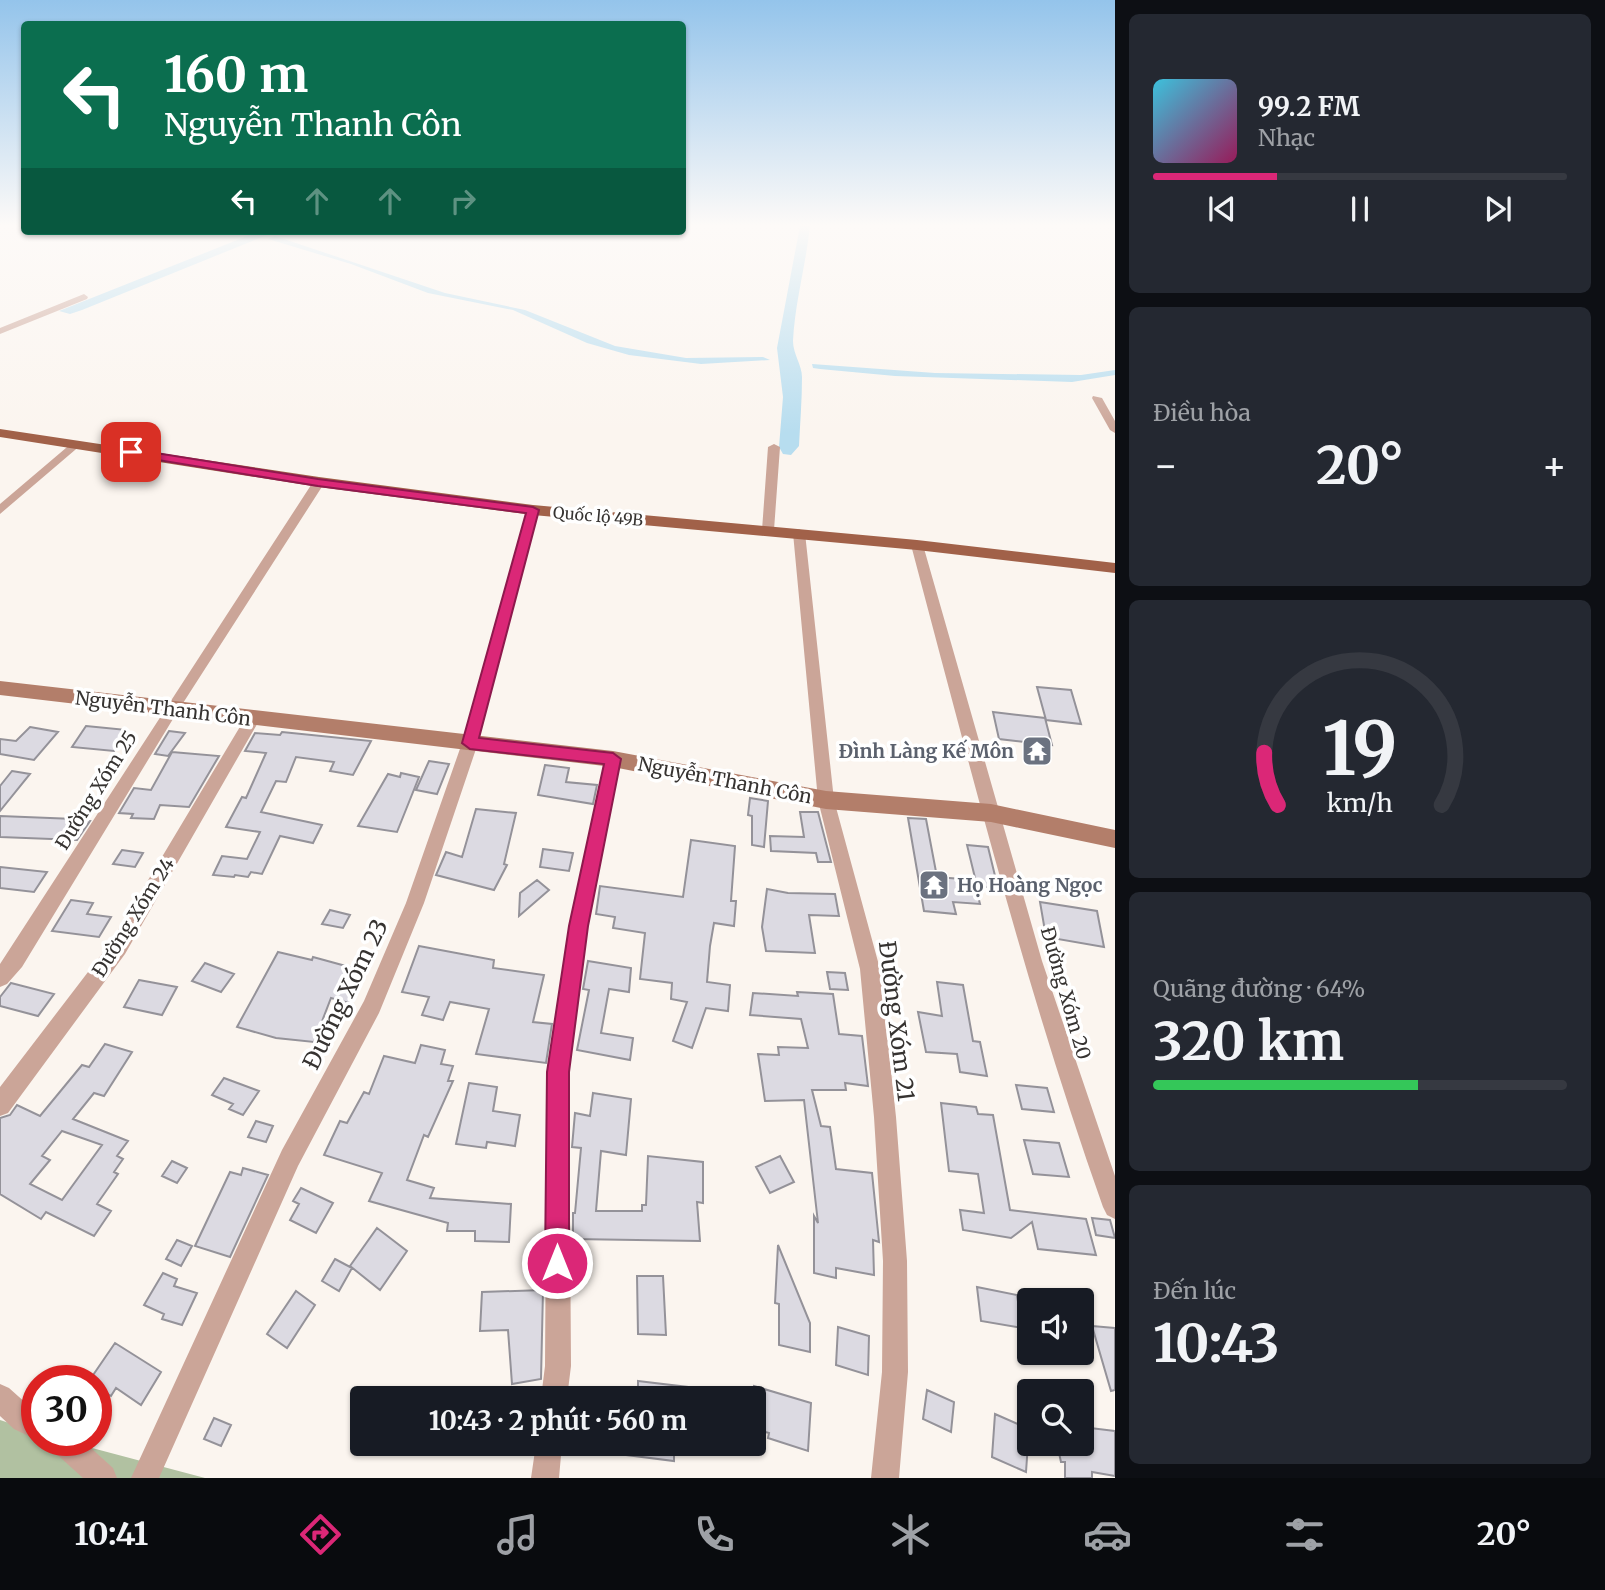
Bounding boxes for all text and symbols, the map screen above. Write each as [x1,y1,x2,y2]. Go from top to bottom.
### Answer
text: 160 m [164,44,308,105]
icon: left [49,49,140,140]
text: 99.2 FM [1258,90,1360,123]
text: Nguyễn Thanh Côn [164,105,462,145]
text: Nhạc [1258,123,1315,152]
icon: left [225,182,263,220]
icon: ahead [298,182,336,220]
icon: ahead [371,182,409,220]
icon: right [444,182,482,220]
icon: previous [1203,190,1241,228]
icon: pause [1341,190,1379,228]
icon: next [1479,190,1517,228]
text: Điều hòa [1153,398,1251,427]
pin [101,422,161,482]
icon: arrive [112,433,150,471]
text: 20° [1316,433,1404,498]
text: − [1153,442,1178,489]
text: + [1542,442,1567,489]
street label: Quốc lộ 49B [552,502,644,530]
street label: Nguyễn Thanh Côn [74,684,253,731]
text: 19 [1322,703,1398,795]
street label: Đường Xóm 25 [50,726,142,854]
temple icon: Đình Làng Kế Môn [1020,734,1054,768]
place label: Đình Làng Kế Môn [839,739,1014,763]
street label: Nguyễn Thanh Côn [636,750,815,809]
text: km/h [1327,787,1393,819]
street label: Đường Xóm 24 [87,853,179,981]
temple icon: Họ Hoàng Ngọc [917,868,951,902]
place label: Họ Hoàng Ngọc [957,873,1103,897]
street label: Đường Xóm 23 [296,914,394,1074]
street label: Đường Xóm 20 [1036,924,1096,1062]
street label: Đường Xóm 21 [873,939,921,1103]
text: Quãng đường · 64% [1153,974,1365,1003]
text: 320 km [1153,1009,1344,1074]
position arrow [520,1226,594,1300]
text: Đến lúc [1153,1276,1236,1305]
map controls [1017,1288,1094,1456]
button: sound [1017,1288,1094,1365]
text: 10:43 [1153,1311,1280,1376]
speed limit sign: 30 [21,1365,112,1456]
button: search [1017,1379,1094,1456]
text: 10:43 · 2 phút · 560 m [429,1404,687,1437]
icon: directions [296,1510,345,1559]
icon: music [493,1510,542,1559]
icon: phone [690,1510,739,1559]
icon: climate [886,1510,935,1559]
icon: car [1083,1510,1132,1559]
icon: filters [1280,1510,1329,1559]
text: 10:41 [74,1514,148,1554]
text: 20° [1477,1514,1531,1554]

